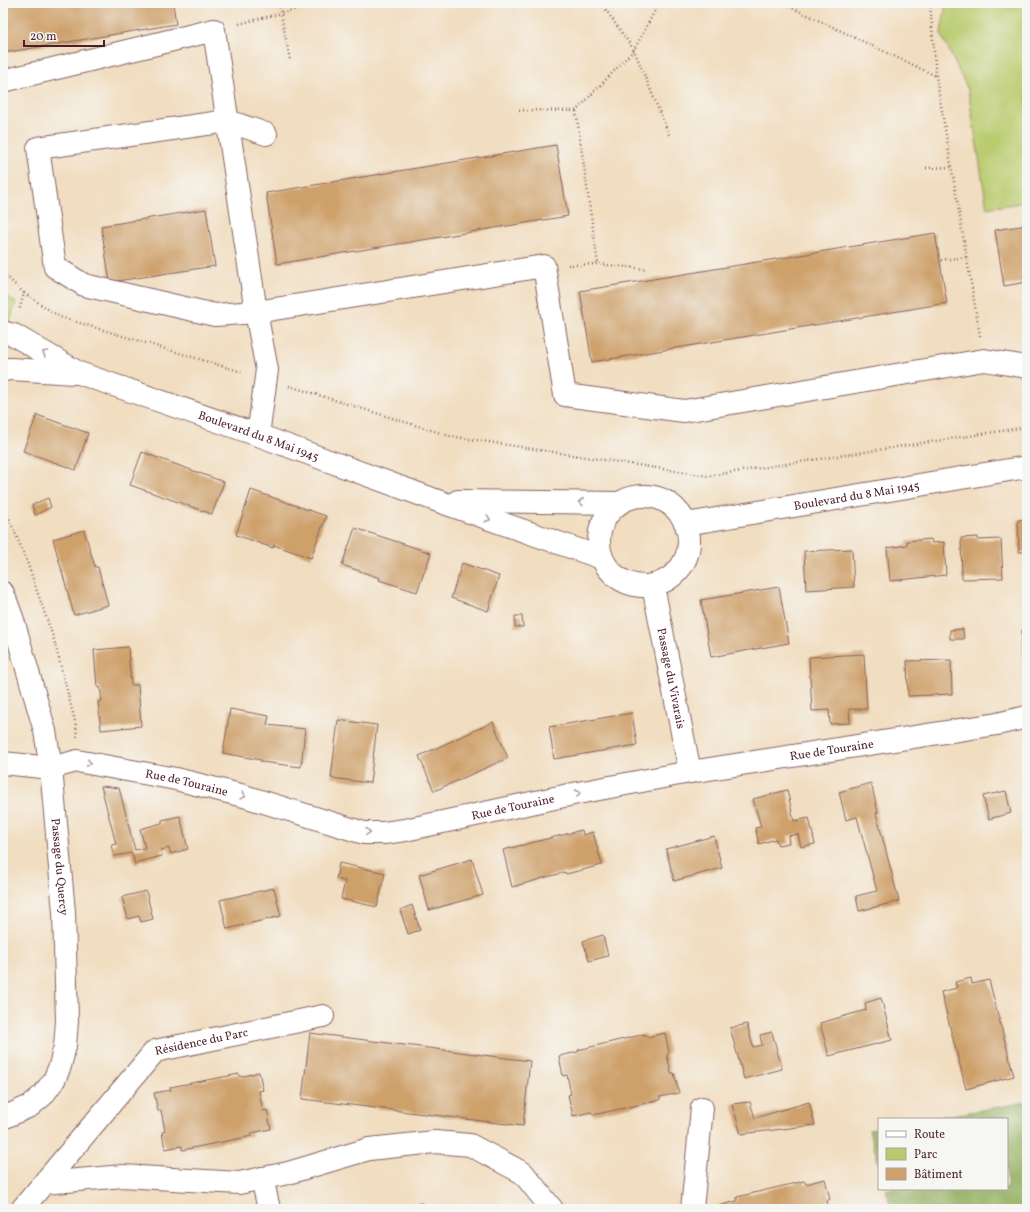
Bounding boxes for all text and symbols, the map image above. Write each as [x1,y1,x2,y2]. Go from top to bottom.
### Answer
scale bar [24,22,104,48]
text: 20 m [30,29,57,45]
one-way arrow [42,351,49,358]
street label: Boulevard du 8 Mai 1945 [196,408,321,466]
street label: Boulevard du 8 Mai 1945 [793,478,921,515]
one-way arrow [578,498,584,506]
one-way arrow [485,514,492,522]
street label: Passage du Vivarais [653,627,688,730]
street label: Rue de Touraine [789,736,875,765]
one-way arrow [86,759,92,767]
street label: Rue de Touraine [144,767,230,801]
one-way arrow [575,790,581,798]
one-way arrow [240,791,247,800]
street label: Rue de Touraine [470,791,556,825]
street label: Passage du Quercy [47,818,71,916]
one-way arrow [365,828,371,837]
street label: Résidence du Parc [154,1025,250,1060]
legend [878,1118,1008,1190]
text: Route [914,1127,945,1143]
text: Parc [914,1147,937,1163]
text: Bâtiment [914,1167,963,1183]

